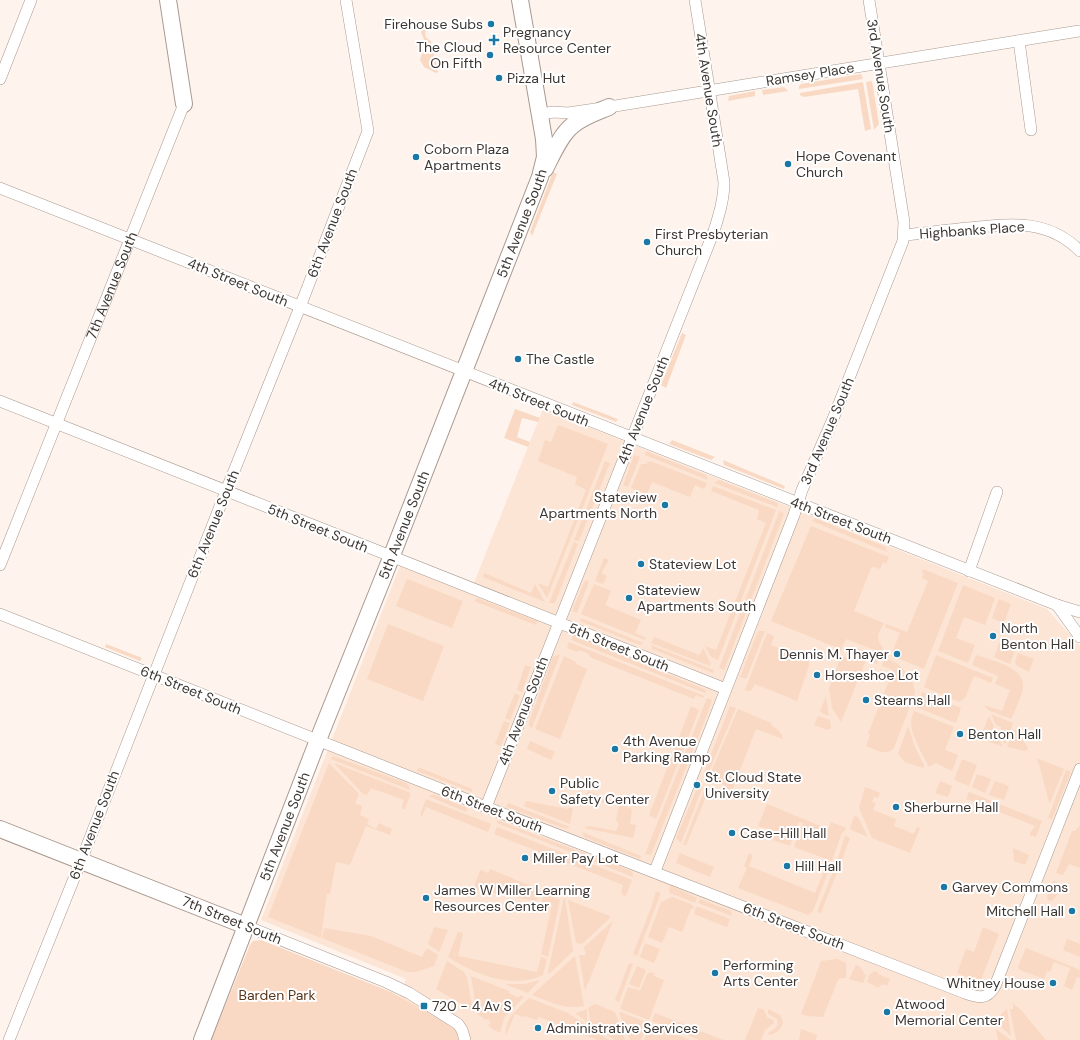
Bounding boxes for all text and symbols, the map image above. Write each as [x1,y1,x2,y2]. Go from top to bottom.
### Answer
place label: Firehouse Subs [384,15,483,33]
street label: 3rd Avenue South [863,18,899,134]
marker: Firehouse Subs [486,19,496,29]
place label: Pregnancy Resource Center [503,23,611,57]
street label: 4th Avenue South [691,32,727,148]
marker: Pregnancy Resource Center [488,34,500,46]
place label: The Cloud On Fifth [416,38,482,72]
marker: The Cloud On Fifth [485,50,495,60]
street label: Ramsey Place [765,58,856,90]
place label: Pizza Hut [507,69,566,87]
marker: Pizza Hut [494,73,504,83]
place label: Coborn Plaza Apartments [424,140,509,174]
place label: Hope Covenant Church [796,147,896,181]
marker: Coborn Plaza Apartments [411,152,421,162]
marker: Hope Covenant Church [783,159,793,169]
street label: 6th Avenue South [303,166,361,280]
street label: 5th Avenue South [492,167,551,280]
street label: Highbanks Place [919,217,1025,243]
place label: First Presbyterian Church [655,225,768,259]
street label: 7th Avenue South [82,229,141,342]
marker: First Presbyterian Church [642,237,652,247]
street label: 4th Street South [185,254,291,310]
place label: The Castle [526,350,595,368]
street label: 4th Avenue South [613,353,673,467]
marker: The Castle [513,354,523,364]
street label: 4th Street South [486,374,592,430]
street label: 3rd Avenue South [796,375,858,487]
street label: 6th Avenue South [183,467,243,581]
street label: 5th Avenue South [374,468,433,582]
place label: Stateview Apartments North [539,488,657,522]
street label: 4th Street South [788,492,894,548]
street label: 5th Street South [265,500,371,556]
marker: Stateview Apartments North [660,500,670,510]
place label: Stateview Lot [649,555,736,573]
marker: Stateview Lot [636,559,646,569]
place label: Stateview Apartments South [637,581,756,615]
marker: Stateview Apartments South [624,593,634,603]
street label: 5th Street South [566,619,672,675]
place label: North Benton Hall [1001,619,1074,653]
marker: North Benton Hall [988,631,998,641]
place label: Dennis M. Thayer [779,645,889,663]
marker: Dennis M. Thayer [892,649,902,659]
street label: 4th Avenue South [494,654,552,768]
street label: 6th Street South [138,662,244,718]
place label: Horseshoe Lot [825,666,919,684]
marker: Horseshoe Lot [812,670,822,680]
place label: Stearns Hall [874,691,950,709]
marker: Stearns Hall [861,695,871,705]
place label: Benton Hall [968,725,1041,743]
marker: Benton Hall [955,729,965,739]
place label: 4th Avenue Parking Ramp [623,732,711,766]
marker: 4th Avenue Parking Ramp [610,744,620,754]
street label: 6th Avenue South [65,768,123,882]
place label: St. Cloud State University [705,768,801,802]
street label: 5th Avenue South [255,769,314,883]
place label: Public Safety Center [560,774,649,808]
marker: St. Cloud State University [692,780,702,790]
street label: 6th Street South [439,781,545,837]
marker: Public Safety Center [547,786,557,796]
place label: Sherburne Hall [904,798,998,816]
marker: Sherburne Hall [891,802,901,812]
place label: Case-Hill Hall [740,824,826,842]
marker: Case-Hill Hall [727,828,737,838]
place label: Miller Pay Lot [533,849,619,867]
marker: Miller Pay Lot [520,853,530,863]
place label: Hill Hall [795,857,841,875]
marker: Hill Hall [782,861,792,871]
place label: Garvey Commons [952,878,1068,896]
place label: James W Miller Learning Resources Center [434,881,591,915]
marker: Garvey Commons [939,882,949,892]
street label: 7th Street South [179,892,285,948]
marker: James W Miller Learning Resources Center [421,893,431,903]
street label: 6th Street South [741,898,847,954]
place label: Mitchell Hall [986,902,1064,920]
marker: Mitchell Hall [1067,906,1077,916]
place label: Performing Arts Center [723,956,798,990]
marker: Performing Arts Center [710,968,720,978]
place label: Whitney House [946,974,1045,992]
marker: Whitney House [1048,978,1058,988]
park label: Barden Park [238,986,316,1004]
place label: Atwood Memorial Center [895,995,1003,1029]
place label: 720 - 4 Av S [432,997,512,1015]
marker: 720 - 4 Av S [419,1001,429,1011]
marker: Atwood Memorial Center [882,1007,892,1017]
place label: Administrative Services [546,1019,698,1037]
marker: Administrative Services [533,1023,543,1033]

